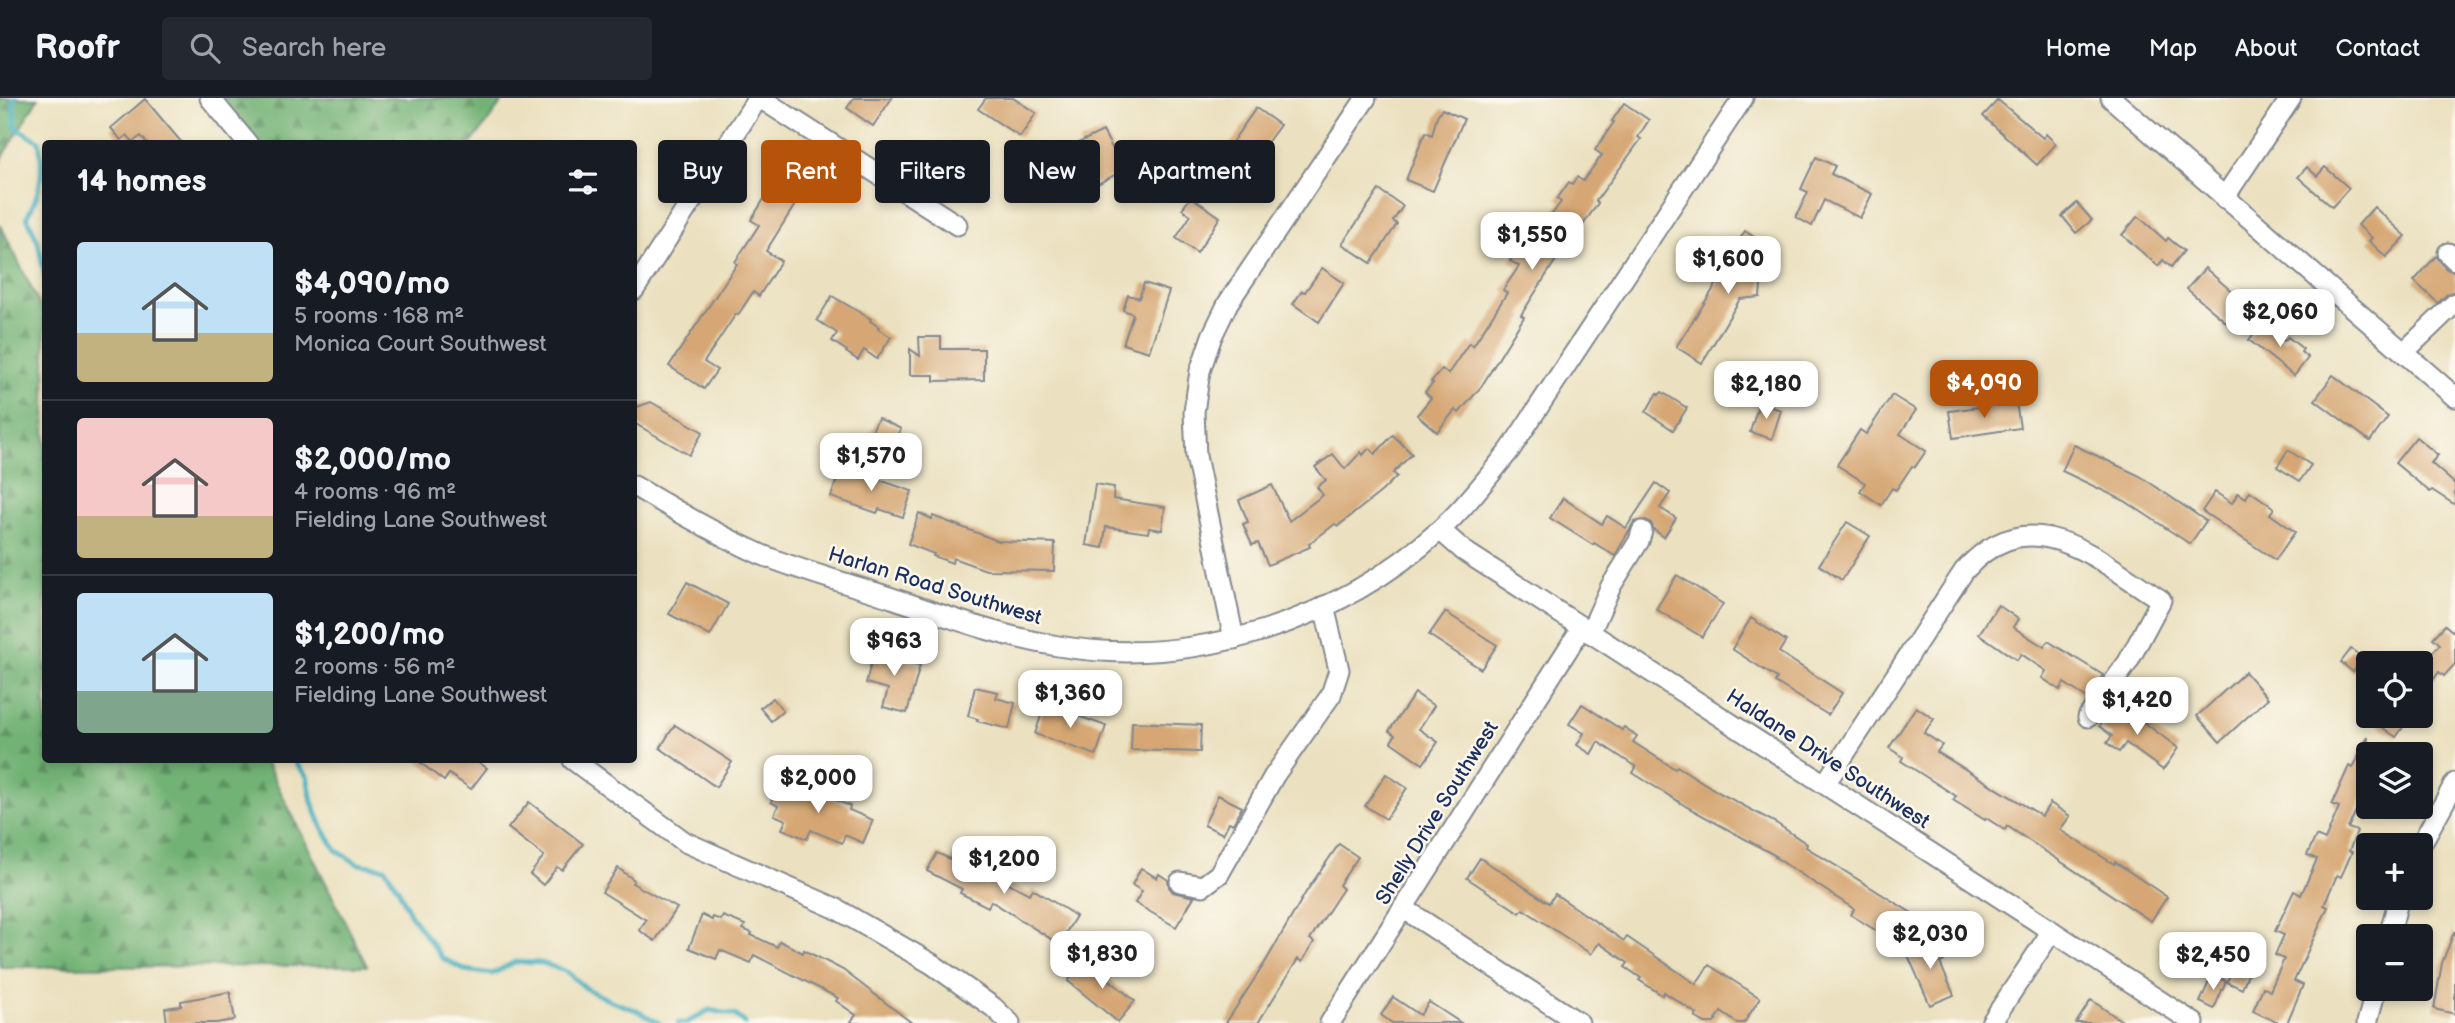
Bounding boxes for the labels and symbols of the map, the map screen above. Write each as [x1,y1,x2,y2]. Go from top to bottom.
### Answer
pin: $1,550 [1475,212,1589,272]
pin: $1,600 [1671,236,1785,296]
pin: $2,060 [2223,289,2337,349]
pin: $4,090 [1927,360,2041,420]
pin: $2,180 [1709,362,1823,421]
pin: $1,570 [814,434,928,493]
street label: Harlan Road Southwest [825,542,1045,631]
pin: $963 [853,618,935,678]
pin: $1,360 [1013,670,1127,730]
pin: $1,420 [2080,678,2194,737]
street label: Haldane Drive Southwest [1722,684,1935,834]
street label: Shelly Drive Southwest [1370,716,1504,909]
pin: $2,000 [761,756,875,815]
pin: $1,200 [947,836,1061,896]
pin: $2,030 [1873,912,1987,971]
pin: $1,830 [1045,932,1159,991]
pin: $2,450 [2156,932,2270,992]

